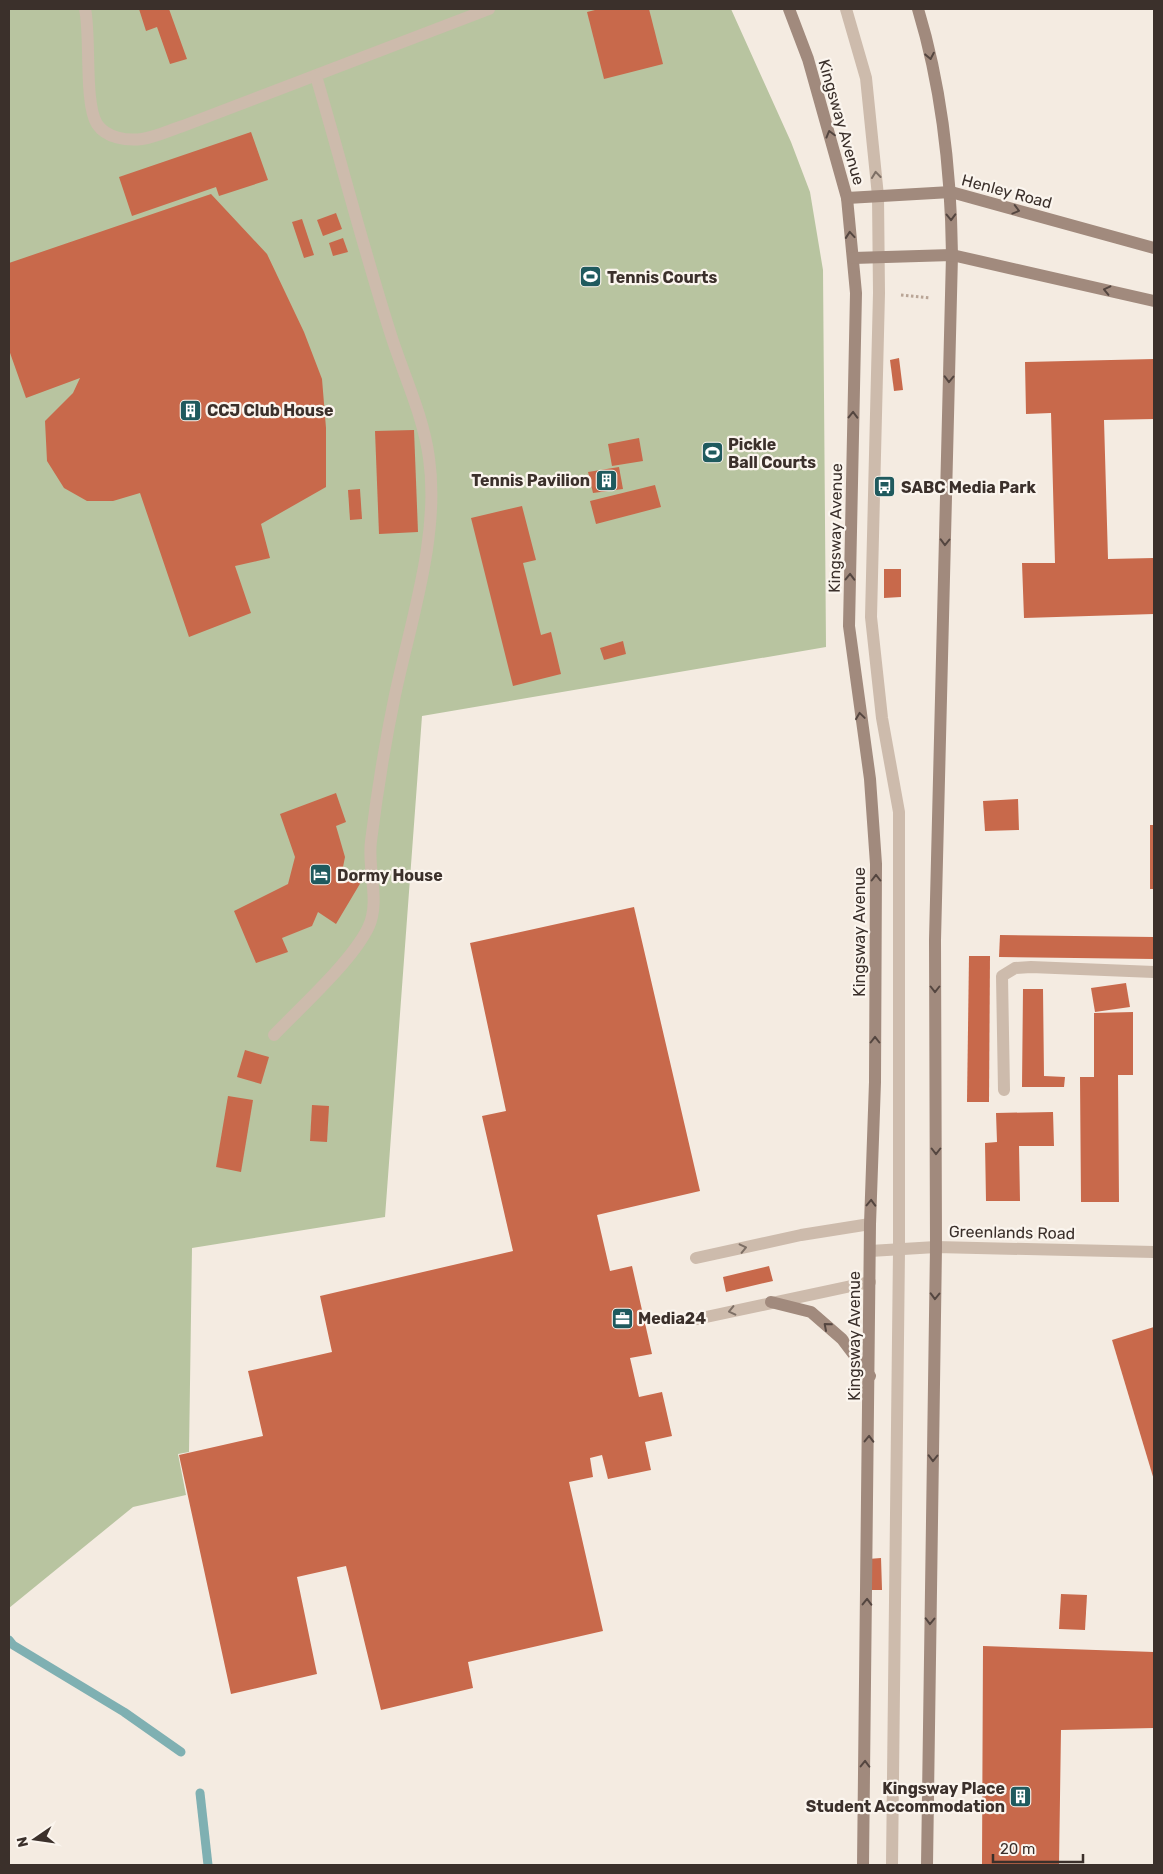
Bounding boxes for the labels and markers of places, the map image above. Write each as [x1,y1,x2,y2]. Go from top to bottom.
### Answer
sports icon: Tennis Courts [579,265,603,289]
place label: Tennis Courts [607,268,718,287]
building icon: CCJ Club House [179,398,203,422]
place label: CCJ Club House [207,401,333,420]
place label: Pickle Ball Courts [728,435,816,472]
sports icon: Pickle Ball Courts [700,441,724,465]
building icon: Tennis Pavilion [594,468,618,492]
place label: Tennis Pavilion [471,471,590,490]
bus stop icon: SABC Media Park [873,475,897,499]
place label: SABC Media Park [901,478,1036,497]
hotel icon: Dormy House [309,863,333,887]
place label: Dormy House [337,866,443,885]
office icon: Media24 [610,1306,634,1330]
place label: Media24 [638,1309,706,1328]
place label: Kingsway Place Student Accommodation [806,1779,1005,1816]
building icon: Kingsway Place Student Accommodation [1009,1785,1033,1809]

